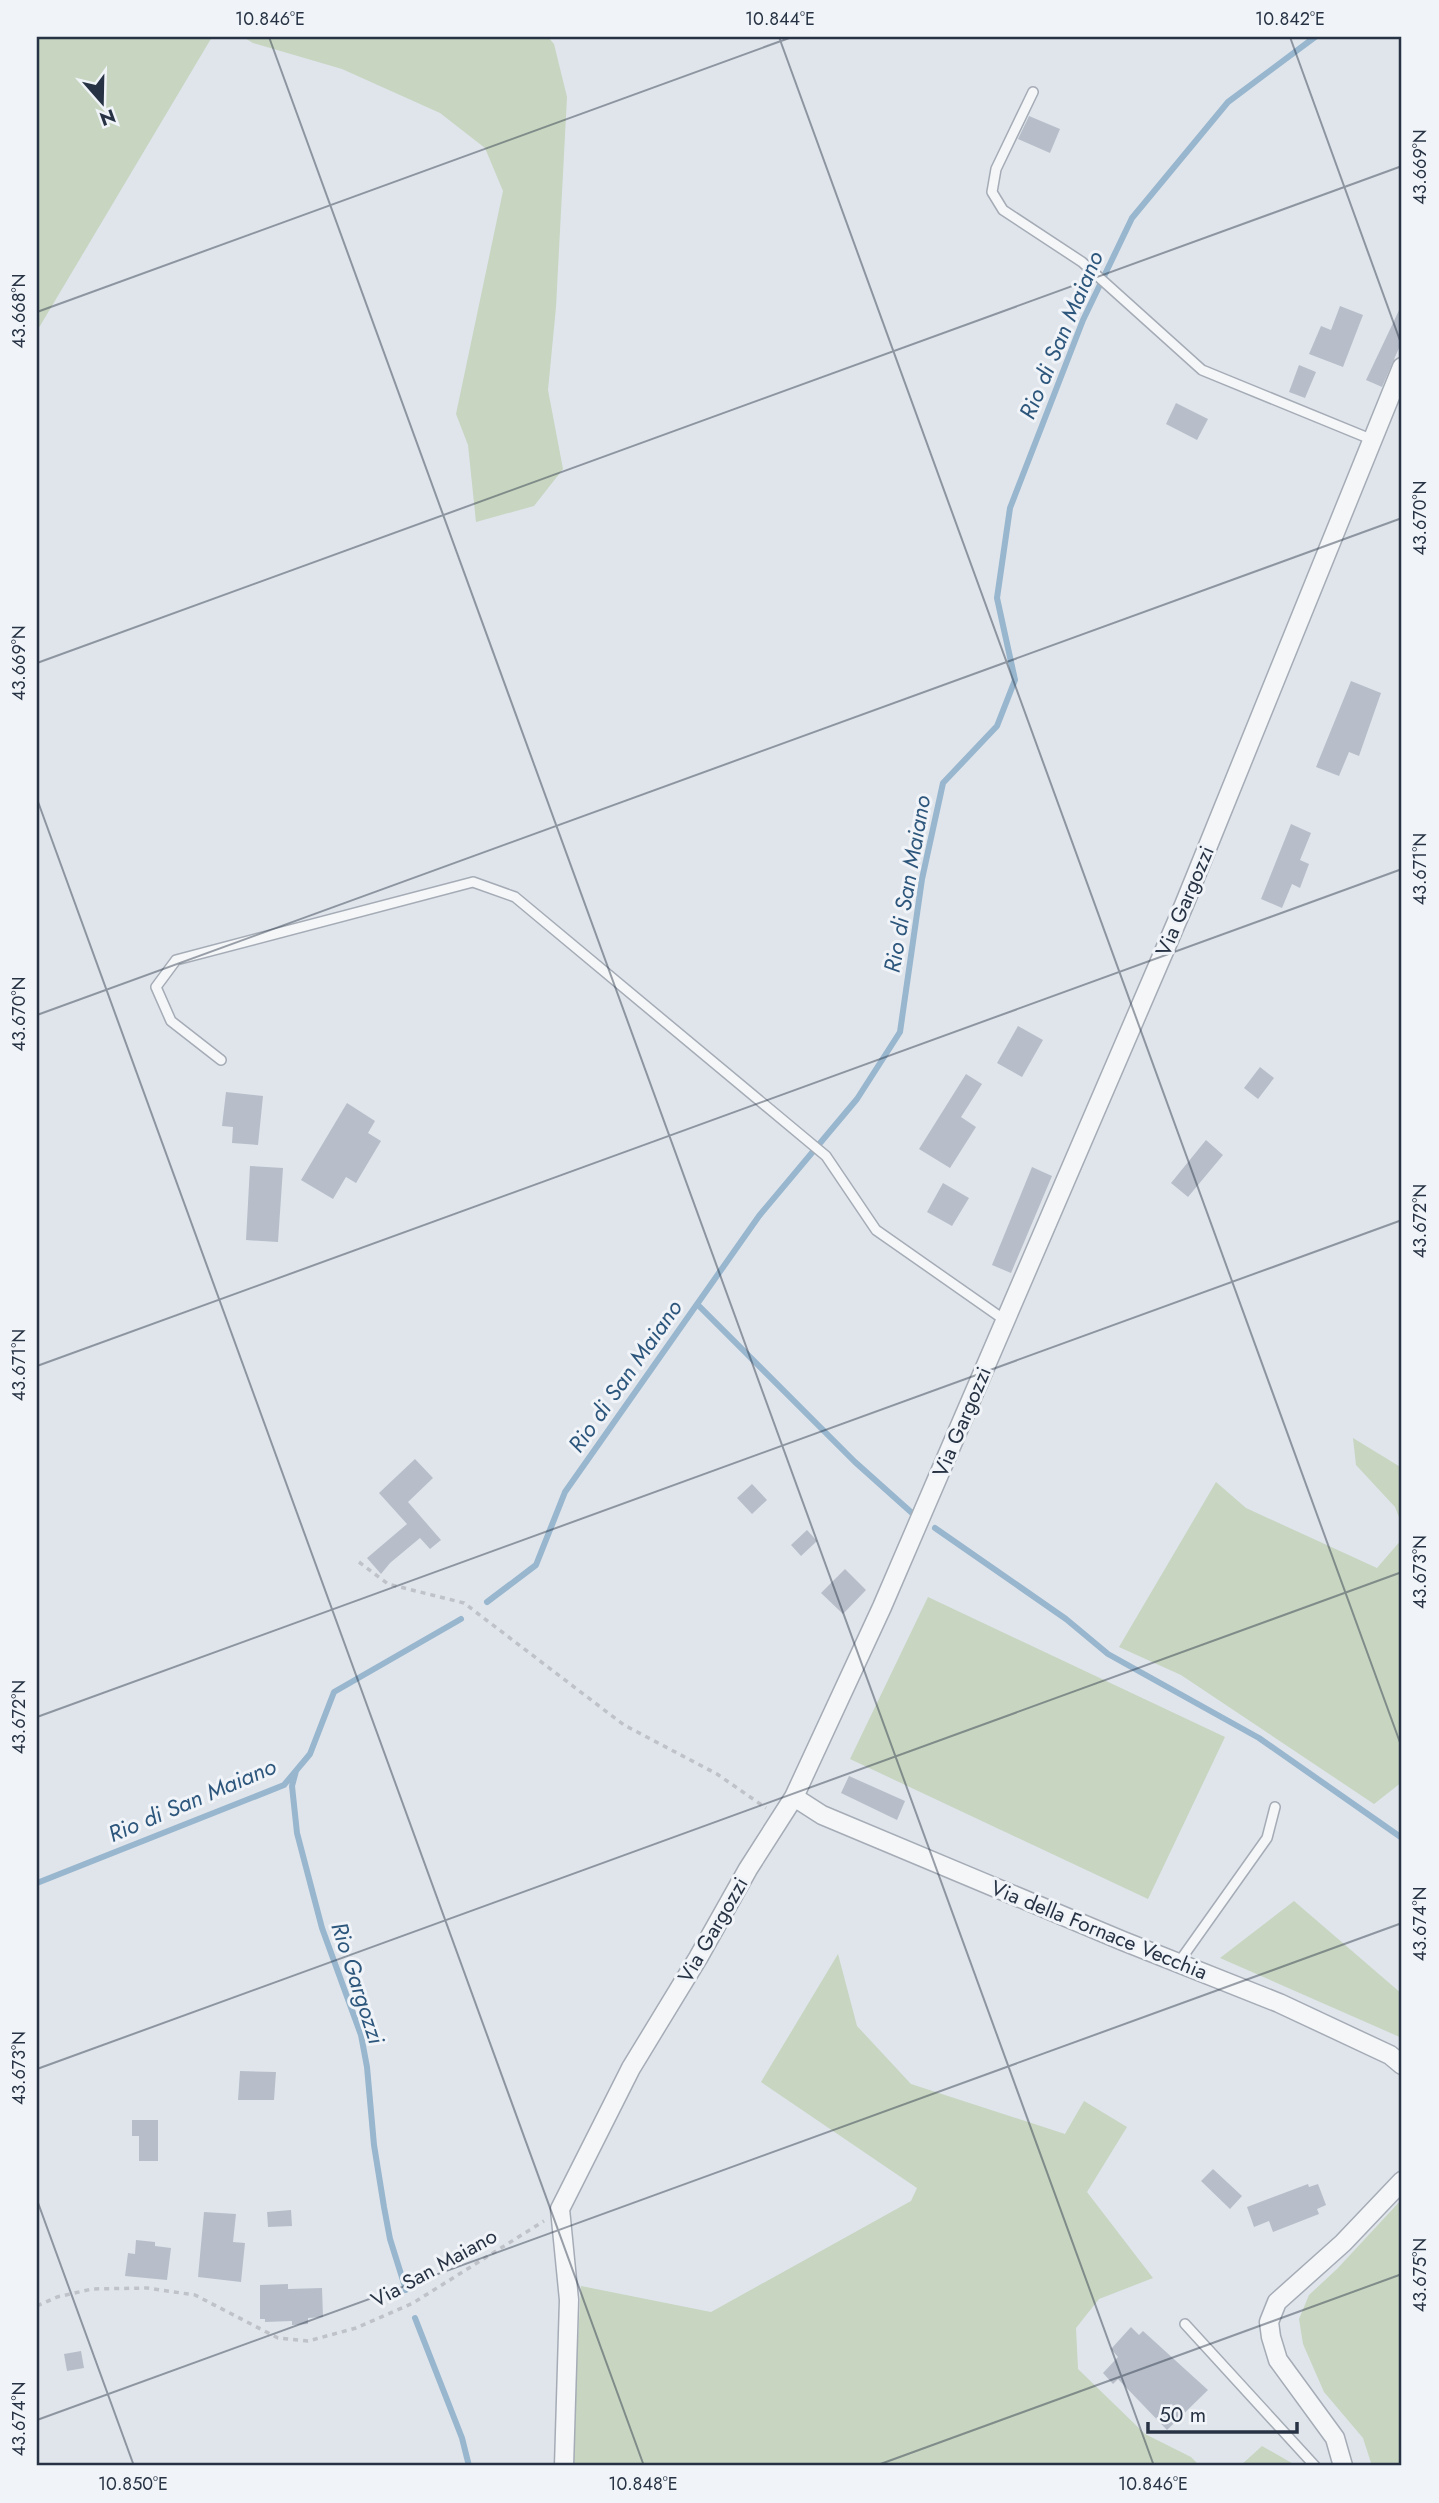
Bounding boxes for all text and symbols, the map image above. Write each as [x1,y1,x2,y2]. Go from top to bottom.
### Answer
text: 10.846°E [235,6,305,32]
text: 10.844°E [745,6,815,32]
text: 10.842°E [1255,6,1325,32]
north arrow [66,66,136,136]
text: N [96,102,119,133]
text: 43.669°N [1407,129,1433,205]
water label: Rio di San Maiano [1010,245,1112,424]
text: 43.668°N [6,274,32,348]
text: 43.670°N [1407,480,1433,556]
text: 43.669°N [6,625,32,701]
water label: Rio di San Maiano [875,792,939,975]
text: 43.671°N [1407,833,1433,905]
street label: Via Gargozzi [1148,841,1222,961]
text: 43.670°N [6,976,32,1052]
text: 43.672°N [1407,1184,1433,1258]
water label: Rio di San Maiano [560,1292,691,1459]
text: 43.671°N [6,1329,32,1401]
street label: Via Gargozzi [925,1362,999,1482]
text: 43.673°N [1407,1535,1433,1609]
text: 43.672°N [6,1680,32,1754]
water label: Rio di San Maiano [103,1749,282,1851]
street label: Via Gargozzi [671,1872,755,1988]
street label: Via della Fornace Vecchia [986,1873,1212,1987]
text: 43.674°N [1407,1887,1433,1961]
water label: Rio Gargozzi [322,1918,394,2049]
text: 43.673°N [6,2031,32,2105]
street label: Via San Maiano [366,2221,502,2315]
text: 43.675°N [1407,2238,1433,2312]
text: 43.674°N [6,2382,32,2456]
scale bar [1148,2391,1297,2435]
text: 50 m [1159,2400,1206,2430]
text: 10.850°E [98,2471,168,2497]
text: 10.848°E [608,2471,678,2497]
text: 10.846°E [1118,2471,1188,2497]

